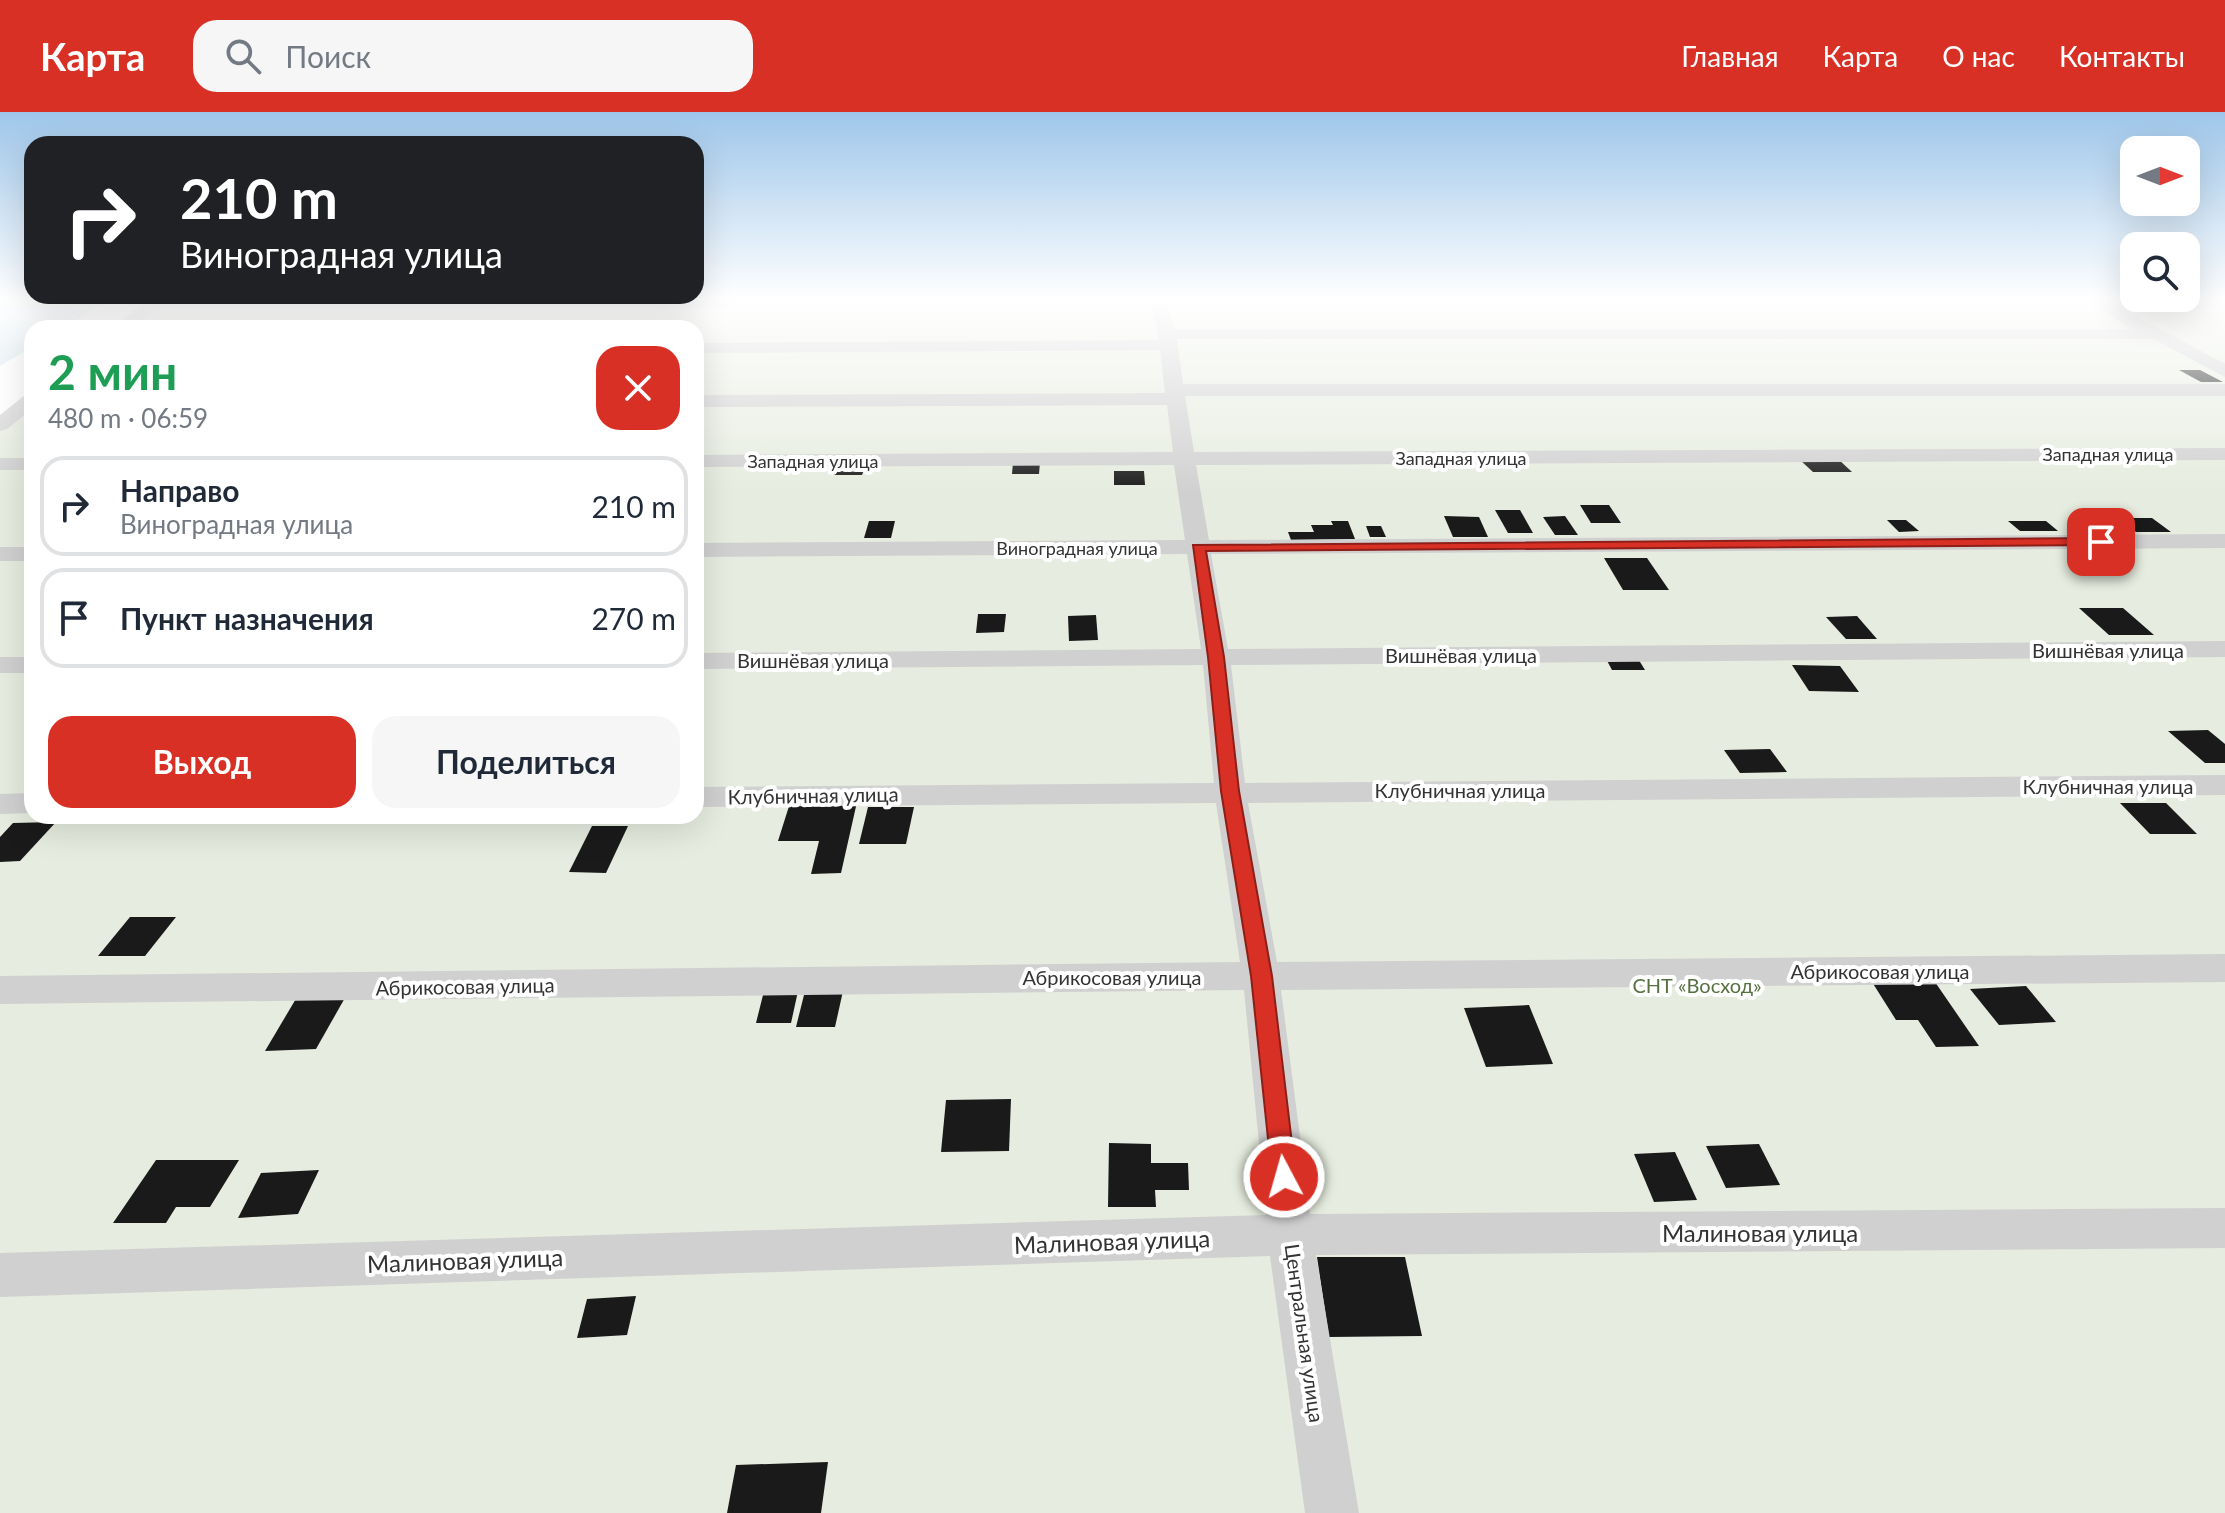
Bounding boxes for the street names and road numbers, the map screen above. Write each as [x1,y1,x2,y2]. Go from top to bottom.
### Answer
street label: Западная улица [2042,443,2174,465]
street label: Западная улица [1395,447,1527,469]
street label: Западная улица [747,450,879,472]
street label: Виноградная улица [996,537,1158,559]
street label: Вишнёвая улица [2032,638,2184,662]
street label: Вишнёвая улица [1385,643,1537,667]
street label: Вишнёвая улица [737,648,889,672]
street label: Клубничная улица [2023,774,2194,798]
street label: Клубничная улица [1375,778,1546,802]
street label: Клубничная улица [727,782,899,808]
street label: Абрикосовая улица [1791,959,1969,983]
street label: Абрикосовая улица [1023,965,1201,989]
street label: Абрикосовая улица [375,972,555,1000]
street label: Малиновая улица [1662,1218,1858,1247]
street label: Малиновая улица [1013,1223,1211,1259]
street label: Малиновая улица [366,1242,564,1278]
street label: Центральная улица [1281,1242,1329,1424]

